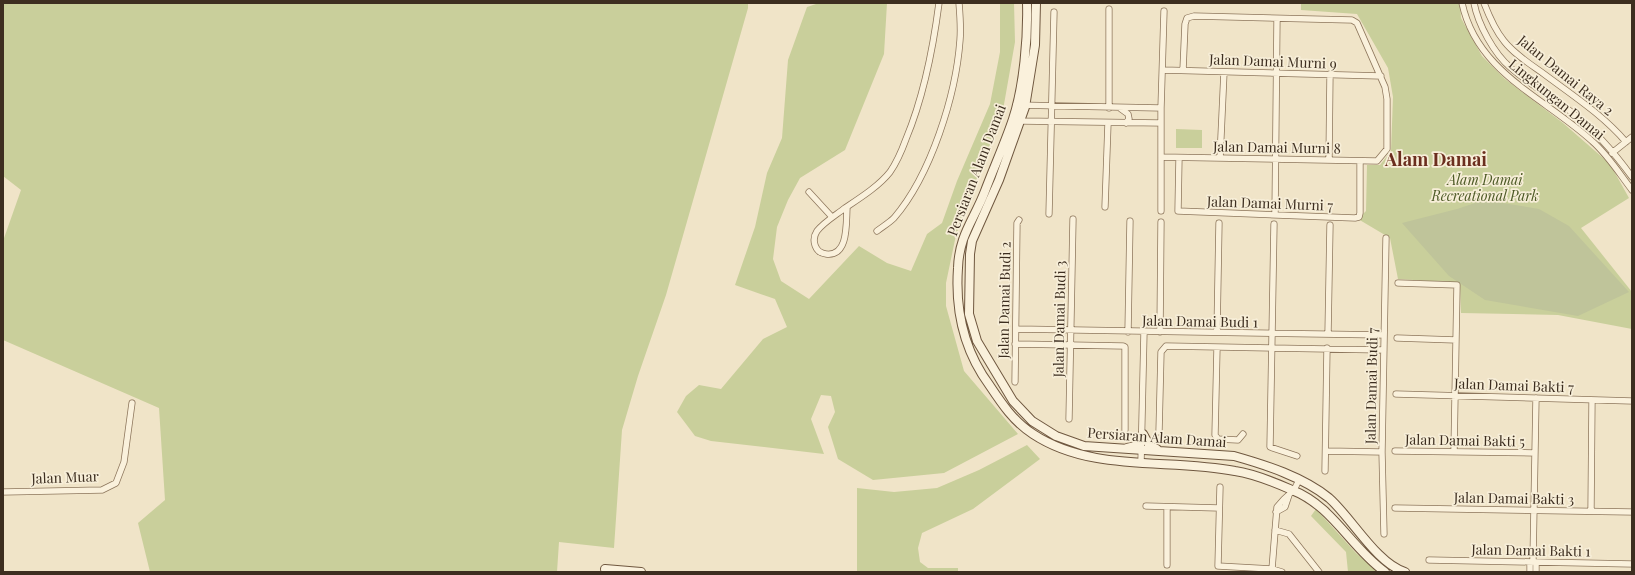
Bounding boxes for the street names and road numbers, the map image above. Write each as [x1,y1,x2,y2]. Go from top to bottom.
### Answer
street label: Jalan Damai Raya 2 [1513,30,1618,120]
street label: Jalan Damai Murni 9 [1208,49,1337,73]
street label: Lingkungan Damai [1505,54,1609,144]
street label: Persiaran Alam Damai [942,101,1010,239]
street label: Jalan Damai Murni 8 [1212,136,1341,158]
street label: Jalan Damai Murni 7 [1206,191,1334,215]
street label: Jalan Damai Budi 2 [993,241,1015,360]
street label: Jalan Damai Budi 3 [1048,260,1070,379]
street label: Jalan Damai Budi 1 [1141,310,1258,332]
street label: Jalan Damai Budi 7 [1360,327,1382,445]
street label: Jalan Damai Bakti 7 [1453,373,1574,397]
street label: Persiaran Alam Damai [1087,423,1227,451]
street label: Jalan Damai Bakti 5 [1404,429,1525,451]
street label: Jalan Muar [30,466,100,488]
street label: Jalan Damai Bakti 3 [1453,487,1574,509]
street label: Jalan Damai Bakti 1 [1470,539,1591,561]

